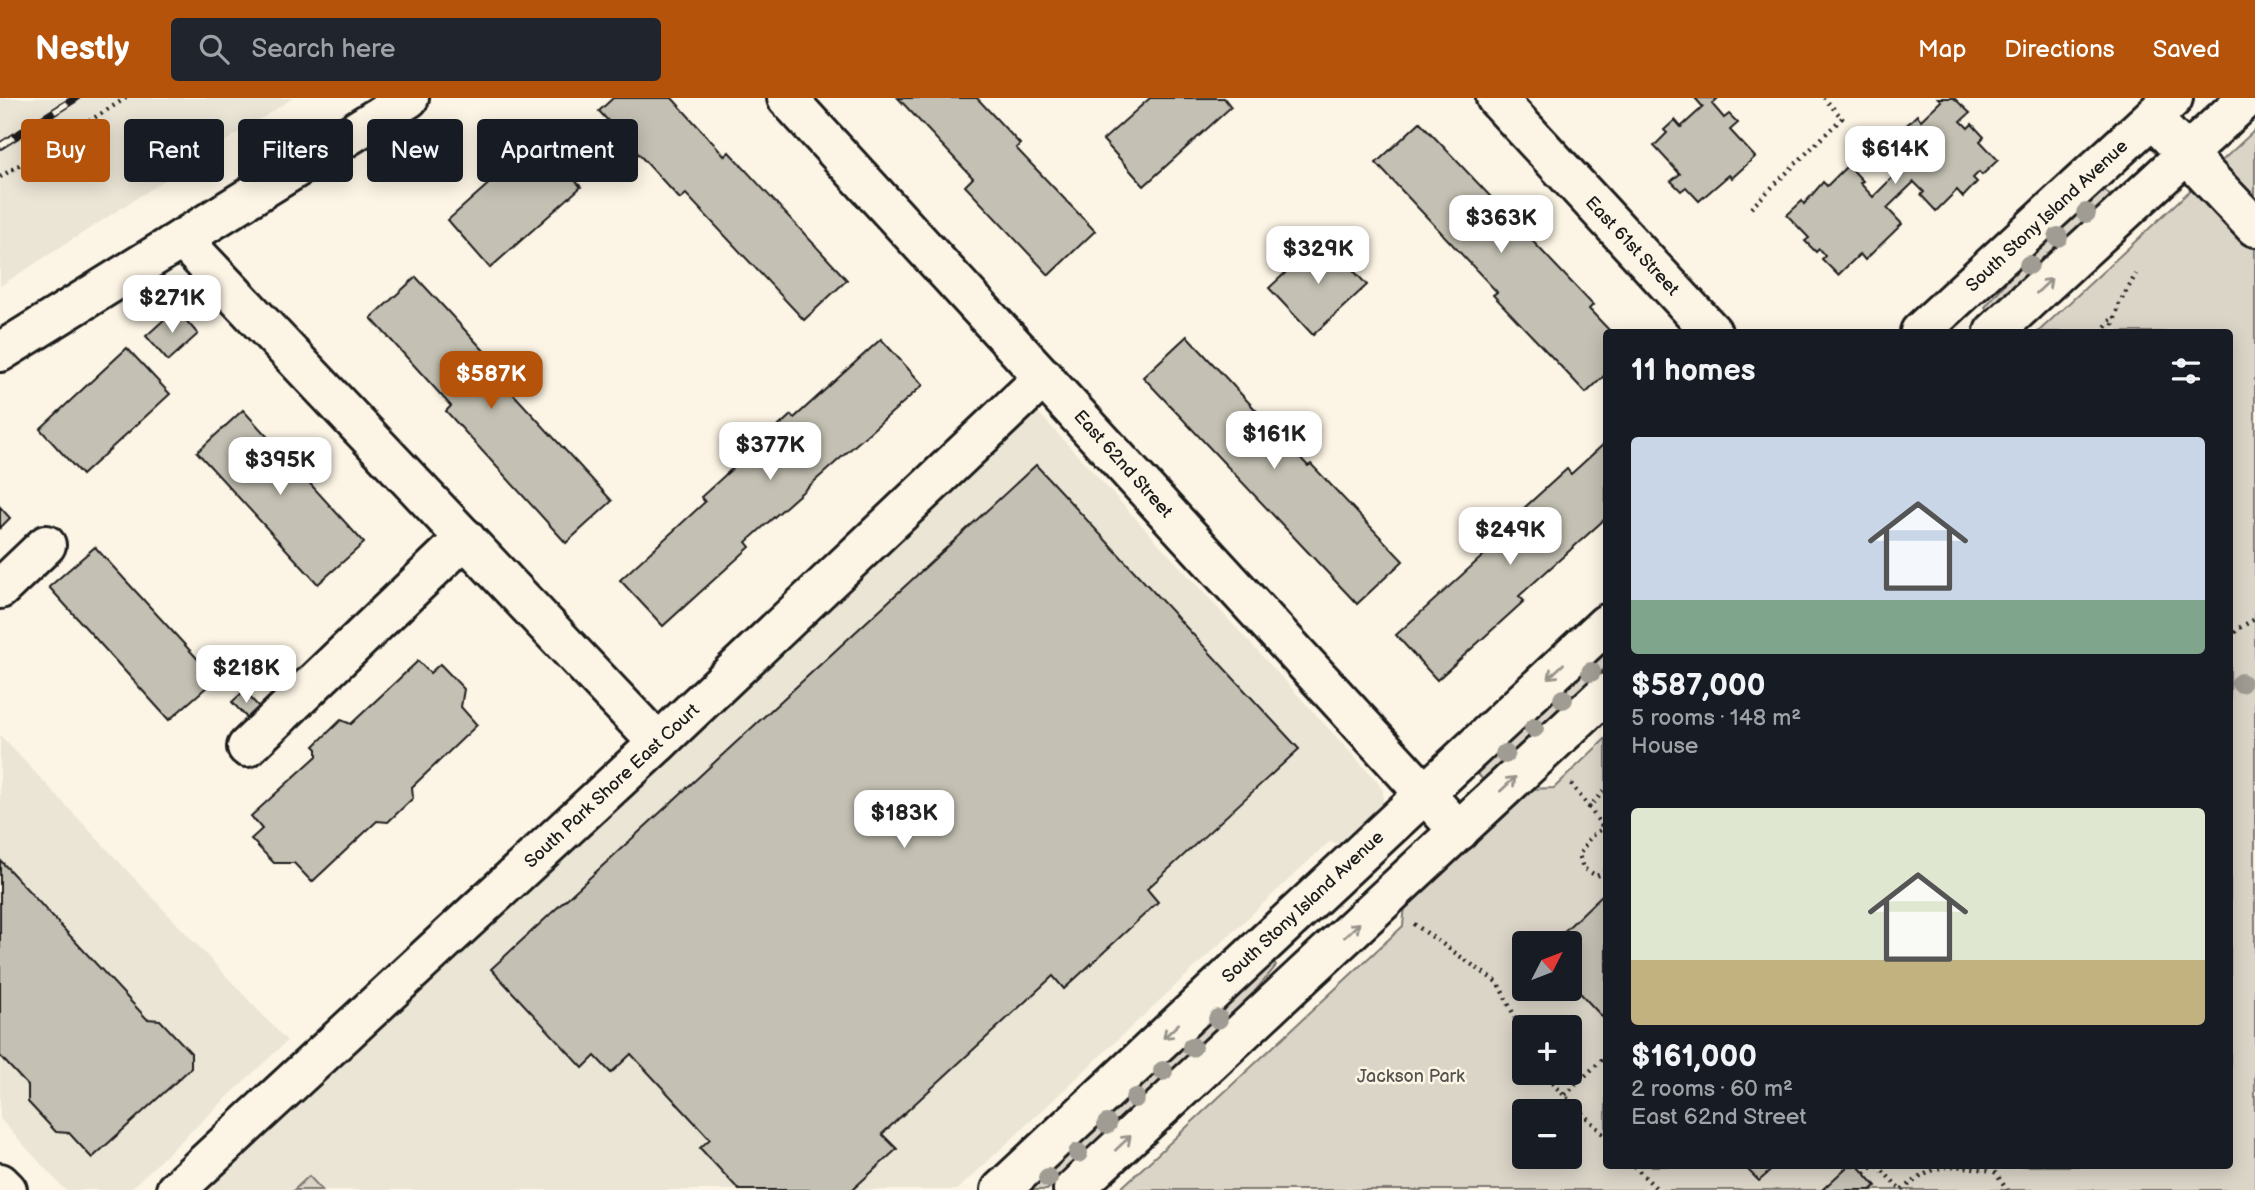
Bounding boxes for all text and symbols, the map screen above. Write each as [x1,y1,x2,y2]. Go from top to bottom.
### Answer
search box [171,18,661,81]
text: Nestly [35,29,129,69]
icon: search [195,30,233,68]
text: Search here [251,34,395,65]
text: Map [1918,35,1966,64]
text: Directions [2004,35,2115,64]
text: Saved [2153,35,2220,64]
chip: Buy [21,119,110,182]
chip: Rent [124,119,224,182]
chip: Filters [238,119,353,182]
chip: New [367,119,463,182]
chip: Apartment [477,119,638,182]
pin: $614K [1846,126,1944,186]
text: $614K [1861,135,1929,163]
street label: South Stony Island Avenue [1962,135,2132,296]
street label: East 61st Street [1581,192,1684,300]
pin: $363K [1452,195,1550,255]
text: $363K [1465,204,1537,232]
pin: $329K [1269,226,1367,286]
text: $329K [1282,235,1354,263]
pin: $271K [123,275,221,335]
one-way arrow [2035,278,2053,294]
text: $271K [139,284,205,312]
pin: $587K [442,352,540,411]
icon: filters [2167,352,2205,390]
text: 11 homes [1631,353,1755,389]
text: $587K [456,360,526,388]
street label: East 62nd Street [1069,406,1177,522]
pin: $161K [1225,412,1323,471]
text: $161K [1242,420,1306,448]
pin: $377K [721,422,819,482]
text: $377K [735,431,805,459]
pin: $395K [231,438,329,497]
text: $395K [245,446,315,474]
icon: home [1855,483,1981,609]
pin: $249K [1461,508,1559,567]
text: $249K [1475,516,1545,544]
pin: $218K [197,646,295,705]
text: $218K [212,654,280,682]
one-way arrow [1548,662,1566,679]
text: $587,000 [1631,668,1765,704]
street label: South Park Shore East Court [520,699,704,872]
text: 5 rooms · 148 m² [1631,704,1801,732]
text: House [1631,732,1698,760]
one-way arrow [1499,776,1517,792]
pin: $183K [855,790,953,850]
text: $183K [870,799,938,827]
street label: South Stony Island Avenue [1218,826,1388,987]
icon: home [1855,854,1981,980]
one-way arrow [1343,922,1360,939]
north arrow [1512,931,1582,1001]
map controls [1512,931,1582,1169]
button: + [1512,1015,1582,1085]
one-way arrow [1163,1023,1180,1040]
text: $161,000 [1631,1039,1757,1075]
park label: Jackson Park [1357,1066,1465,1087]
text: 2 rooms · 60 m² [1631,1075,1793,1103]
button: − [1512,1099,1582,1169]
text: East 62nd Street [1631,1103,1807,1131]
one-way arrow [1114,1135,1131,1152]

